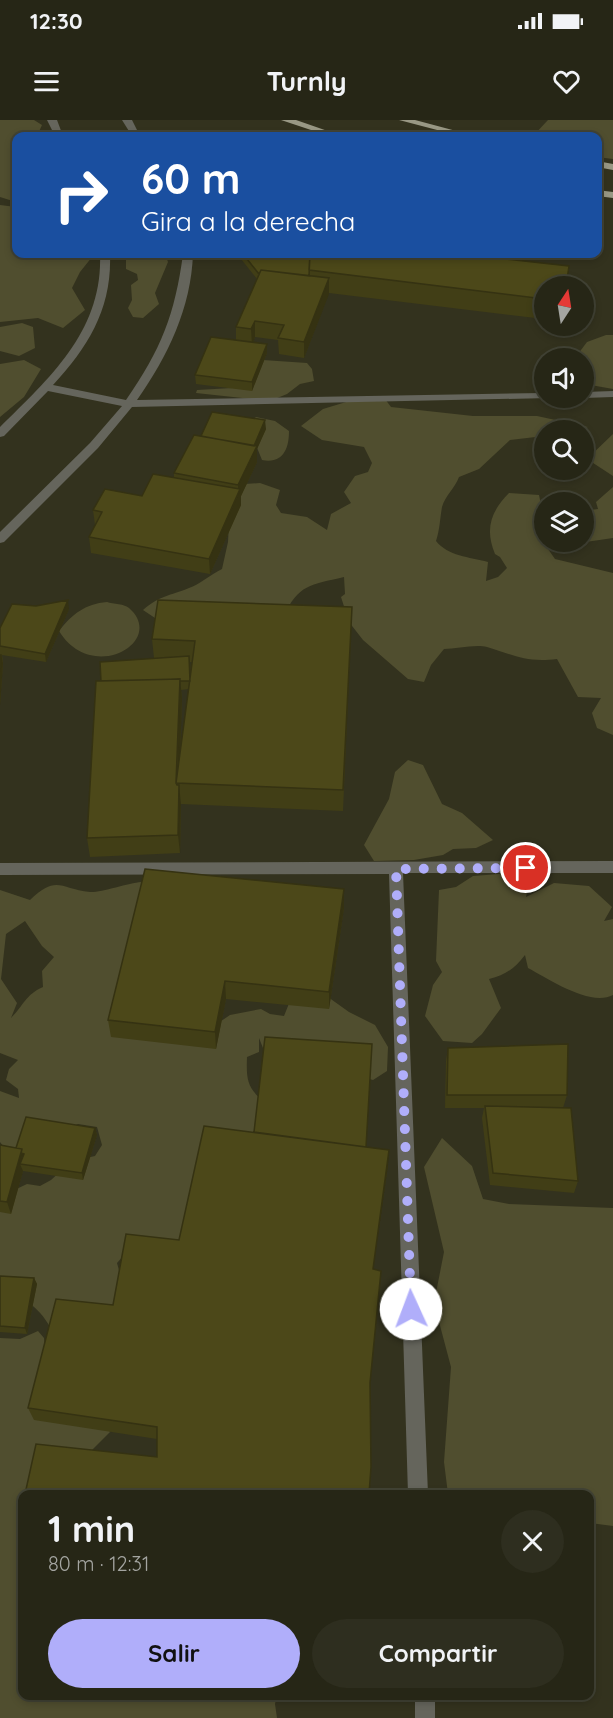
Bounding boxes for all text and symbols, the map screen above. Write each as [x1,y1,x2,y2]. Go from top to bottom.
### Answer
text: 12:30 [30,7,82,35]
text: Turnly [266,64,347,98]
icon: menu [30,65,63,98]
icon: heart [550,65,583,98]
text: 60 m [141,152,241,205]
icon: right [42,156,120,234]
text: Gira a la derecha [141,204,355,238]
north arrow [534,276,594,336]
map controls [534,276,594,552]
button: sound [534,348,594,408]
button: search [534,420,594,480]
button: layers [534,492,594,552]
pin [500,842,551,893]
icon: arrive [509,851,542,884]
position arrow [379,1277,443,1341]
text: 1 min [48,1506,135,1551]
button: close [501,1510,564,1573]
text: 80 m · 12:31 [48,1551,149,1576]
button: Salir [48,1619,300,1688]
button: Compartir [312,1619,564,1688]

